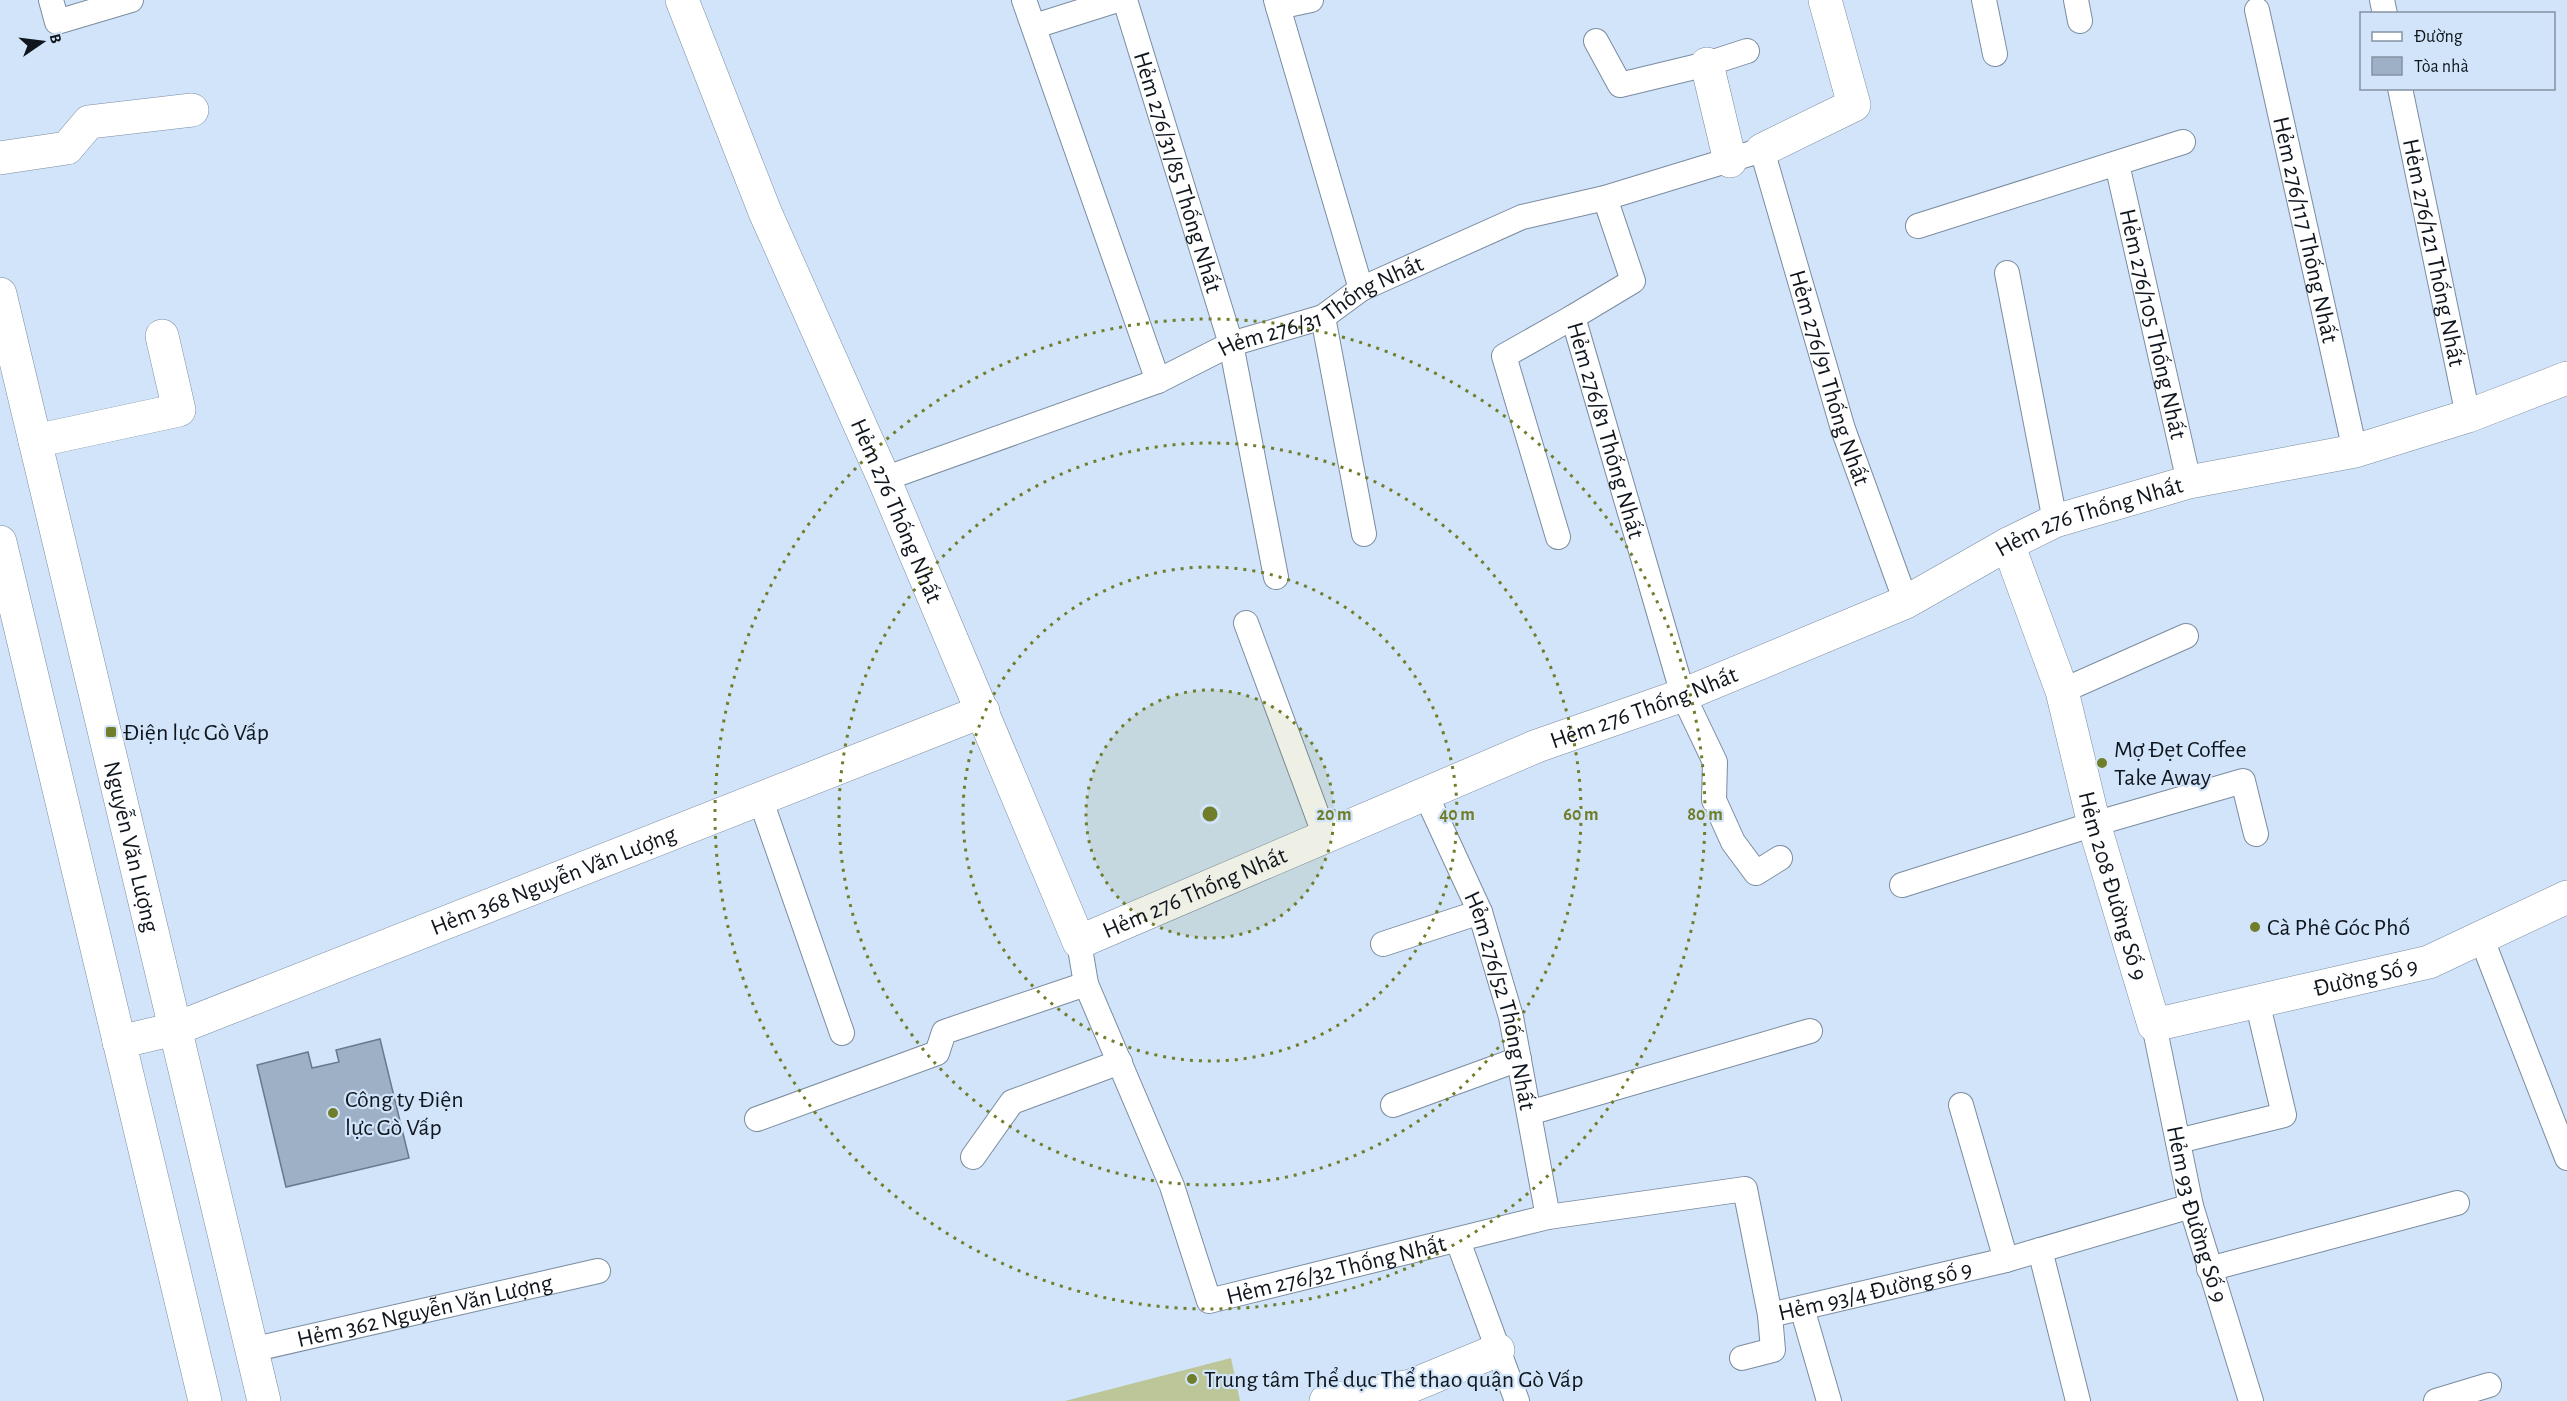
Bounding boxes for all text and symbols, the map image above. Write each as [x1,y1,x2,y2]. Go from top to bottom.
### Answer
north arrow [12,12,72,72]
legend [2360,12,2555,90]
text: Đường [2414,28,2463,46]
text: B [47,32,64,45]
street label: Hẻm 276/31/85 Thống Nhất [1129,49,1226,296]
text: Tòa nhà [2414,58,2469,76]
street label: Hẻm 276/117 Thống Nhất [2268,114,2342,346]
street label: Hẻm 276/121 Thống Nhất [2398,137,2468,369]
street label: Hẻm 276/105 Thống Nhất [2115,207,2190,442]
street label: Hẻm 276/31 Thống Nhất [1214,252,1427,362]
street label: Hẻm 276/91 Thống Nhất [1784,267,1874,489]
street label: Hẻm 276/81 Thống Nhất [1562,319,1648,542]
street label: Hẻm 276 Thống Nhất [846,415,946,607]
street label: Hẻm 276 Thống Nhất [1991,473,2186,562]
street label: Hẻm 276 Thống Nhất [1547,663,1741,753]
place label: Điện lực Gò Vấp [123,721,269,745]
marker: Điện lực Gò Vấp [104,725,118,739]
place label: Mợ Đẹt Coffee Take Away [2114,738,2246,790]
marker: Mợ Đẹt Coffee Take Away [2095,756,2109,770]
street label: Nguyễn Văn Lượng [99,759,163,935]
street label: Hẻm 208 Đường Số 9 [2074,789,2151,983]
centre of rings [1200,804,1220,824]
text: 20 m [1316,806,1352,824]
text: 40 m [1439,806,1475,824]
text: 60 m [1563,806,1599,824]
text: 80 m [1687,806,1723,824]
street label: Hẻm 368 Nguyễn Văn Lượng [428,822,680,940]
street label: Hẻm 276 Thống Nhất [1099,843,1291,943]
street label: Hẻm 276/52 Thống Nhất [1459,888,1539,1113]
place label: Cà Phê Góc Phố [2267,916,2410,940]
marker: Cà Phê Góc Phố [2248,920,2262,934]
street label: Đường Số 9 [2311,954,2420,1001]
place label: Công ty Điện lực Gò Vấp [345,1088,464,1140]
marker: Công ty Điện lực Gò Vấp [326,1106,340,1120]
street label: Hẻm 93 Đường Số 9 [2162,1124,2231,1306]
street label: Hẻm 276/32 Thống Nhất [1224,1232,1449,1309]
street label: Hẻm 93/4 Đường số 9 [1776,1257,1975,1326]
street label: Hẻm 362 Nguyễn Văn Lượng [295,1271,555,1352]
place label: Trung tâm Thể dục Thể thao quận Gò Vấp [1204,1367,1583,1392]
marker: Trung tâm Thể dục Thể thao quận Gò Vấp [1185,1372,1199,1386]

